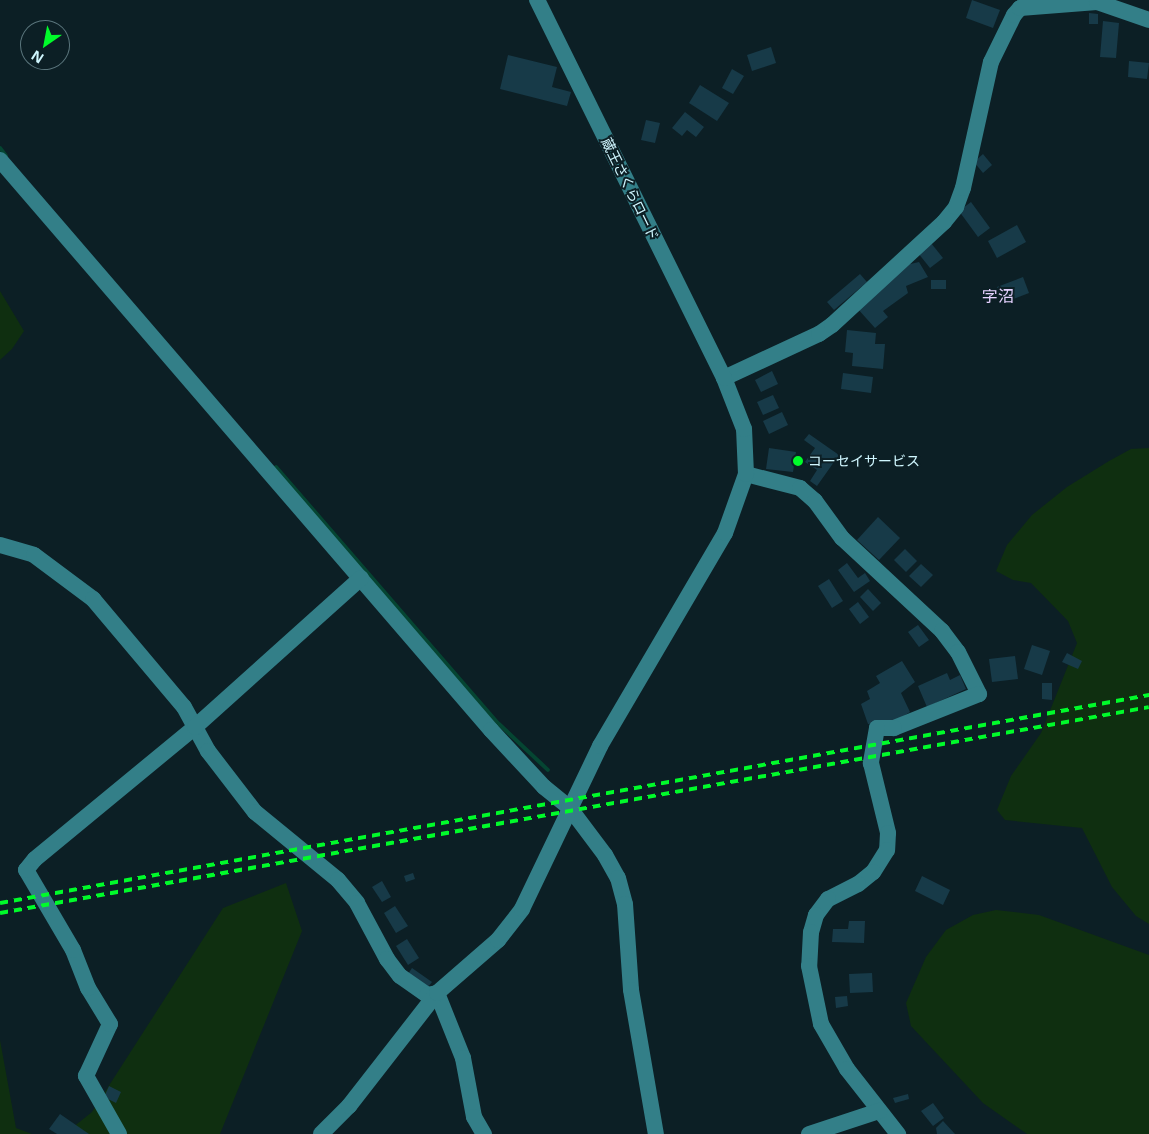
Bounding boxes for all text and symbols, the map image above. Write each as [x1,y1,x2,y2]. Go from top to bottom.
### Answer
north arrow [20,20,70,70]
text: N [27,46,47,68]
street label: 蔵王さくらロード [598,135,662,243]
district label: 字沼 [982,286,1014,306]
place label: コーセイサービス [808,453,920,469]
marker: コーセイサービス [792,455,804,467]

